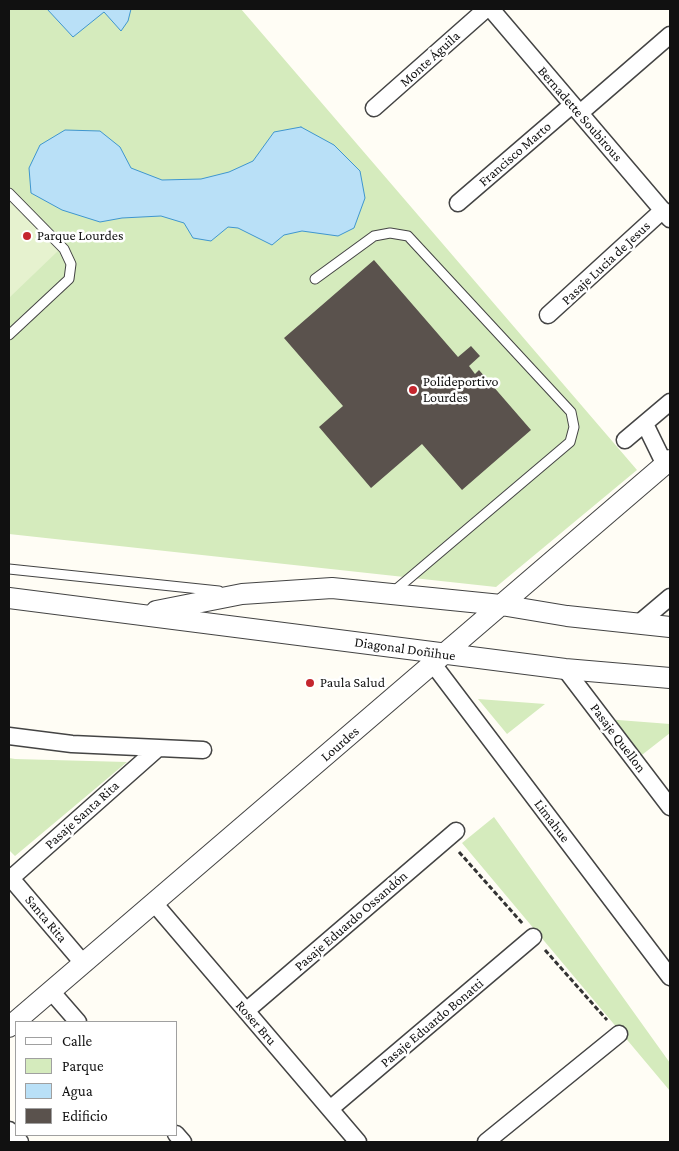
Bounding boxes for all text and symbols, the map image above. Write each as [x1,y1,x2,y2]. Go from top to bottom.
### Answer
street label: Monte Águila [396,28,464,90]
street label: Bernadette Soubirous [534,63,626,165]
street label: Francisco Marto [475,118,555,190]
street label: Pasaje Lucia de Jesus [558,218,654,308]
place label: Parque Lourdes [37,228,123,244]
marker: Parque Lourdes [21,230,33,242]
place label: Polideportivo Lourdes [423,374,498,407]
marker: Polideportivo Lourdes [407,384,419,396]
street label: Diagonal Doñihue [353,634,457,664]
place label: Paula Salud [320,675,385,691]
marker: Paula Salud [304,677,316,689]
street label: Pasaje Quellon [587,700,649,776]
street label: Lourdes [317,723,363,765]
street label: Pasaje Santa Rita [41,777,123,853]
street label: Limahue [530,796,574,846]
street label: Pasaje Eduardo Ossandón [291,867,411,975]
street label: Santa Rita [21,892,71,946]
street label: Pasaje Eduardo Bonatti [377,975,487,1071]
street label: Roser Bru [232,997,280,1049]
legend [15,1021,178,1136]
text: Calle [62,1033,92,1049]
text: Parque [62,1058,103,1074]
text: Agua [62,1083,93,1099]
text: Edificio [62,1108,108,1124]

